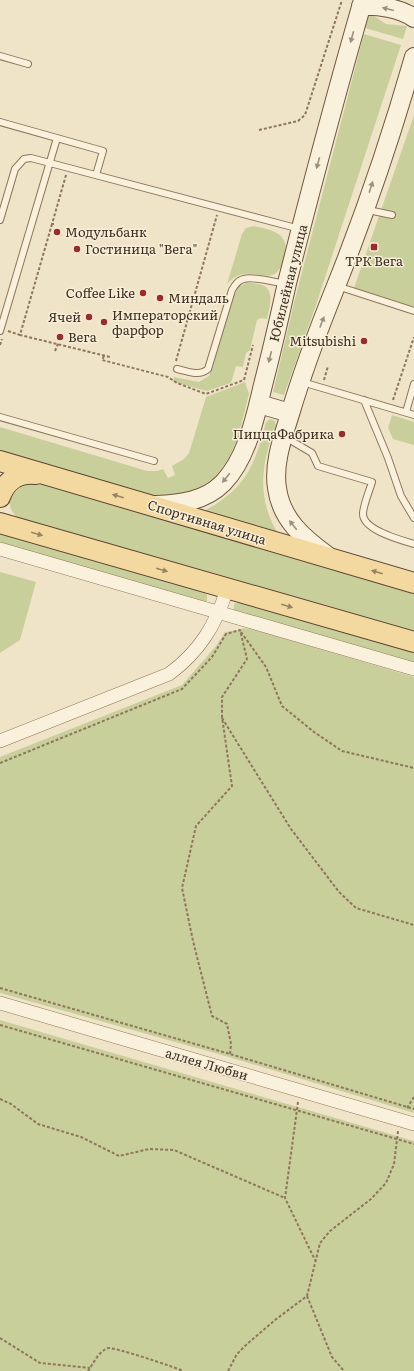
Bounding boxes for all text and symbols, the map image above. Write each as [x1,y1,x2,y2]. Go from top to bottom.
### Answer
one-way arrow [382,6,394,12]
one-way arrow [348,31,354,44]
one-way arrow [315,157,321,169]
one-way arrow [369,181,375,193]
place label: Модульбанк [65,222,147,241]
street label: Юбилейная улица [264,222,311,344]
marker: Модульбанк [52,227,62,237]
place label: Гостиница "Вега" [85,239,197,258]
marker: ТРК Вега [369,242,379,252]
marker: Гостиница "Вега" [72,244,82,254]
place label: ТРК Вега [345,251,403,270]
place label: Coffee Like [66,283,135,302]
marker: Coffee Like [138,288,148,298]
place label: Миндаль [168,288,229,307]
marker: Миндаль [155,293,165,303]
place label: Императорский фарфор [112,305,218,339]
place label: Ячей [48,307,81,326]
marker: Ячей [84,312,94,322]
one-way arrow [319,316,325,328]
marker: Императорский фарфор [99,317,109,327]
place label: Вега [68,327,97,346]
place label: Mitsubishi [289,331,357,350]
marker: Вега [55,332,65,342]
marker: Mitsubishi [359,336,369,346]
one-way arrow [267,351,273,363]
place label: ПиццаФабрика [233,424,334,443]
marker: ПиццаФабрика [337,429,347,439]
one-way arrow [222,473,231,484]
one-way arrow [111,493,123,499]
street label: Спортивная улица [145,494,269,549]
one-way arrow [289,520,298,531]
one-way arrow [32,531,44,537]
one-way arrow [157,567,169,573]
one-way arrow [370,569,382,575]
one-way arrow [281,603,293,609]
street label: аллея Любви [164,1043,251,1084]

